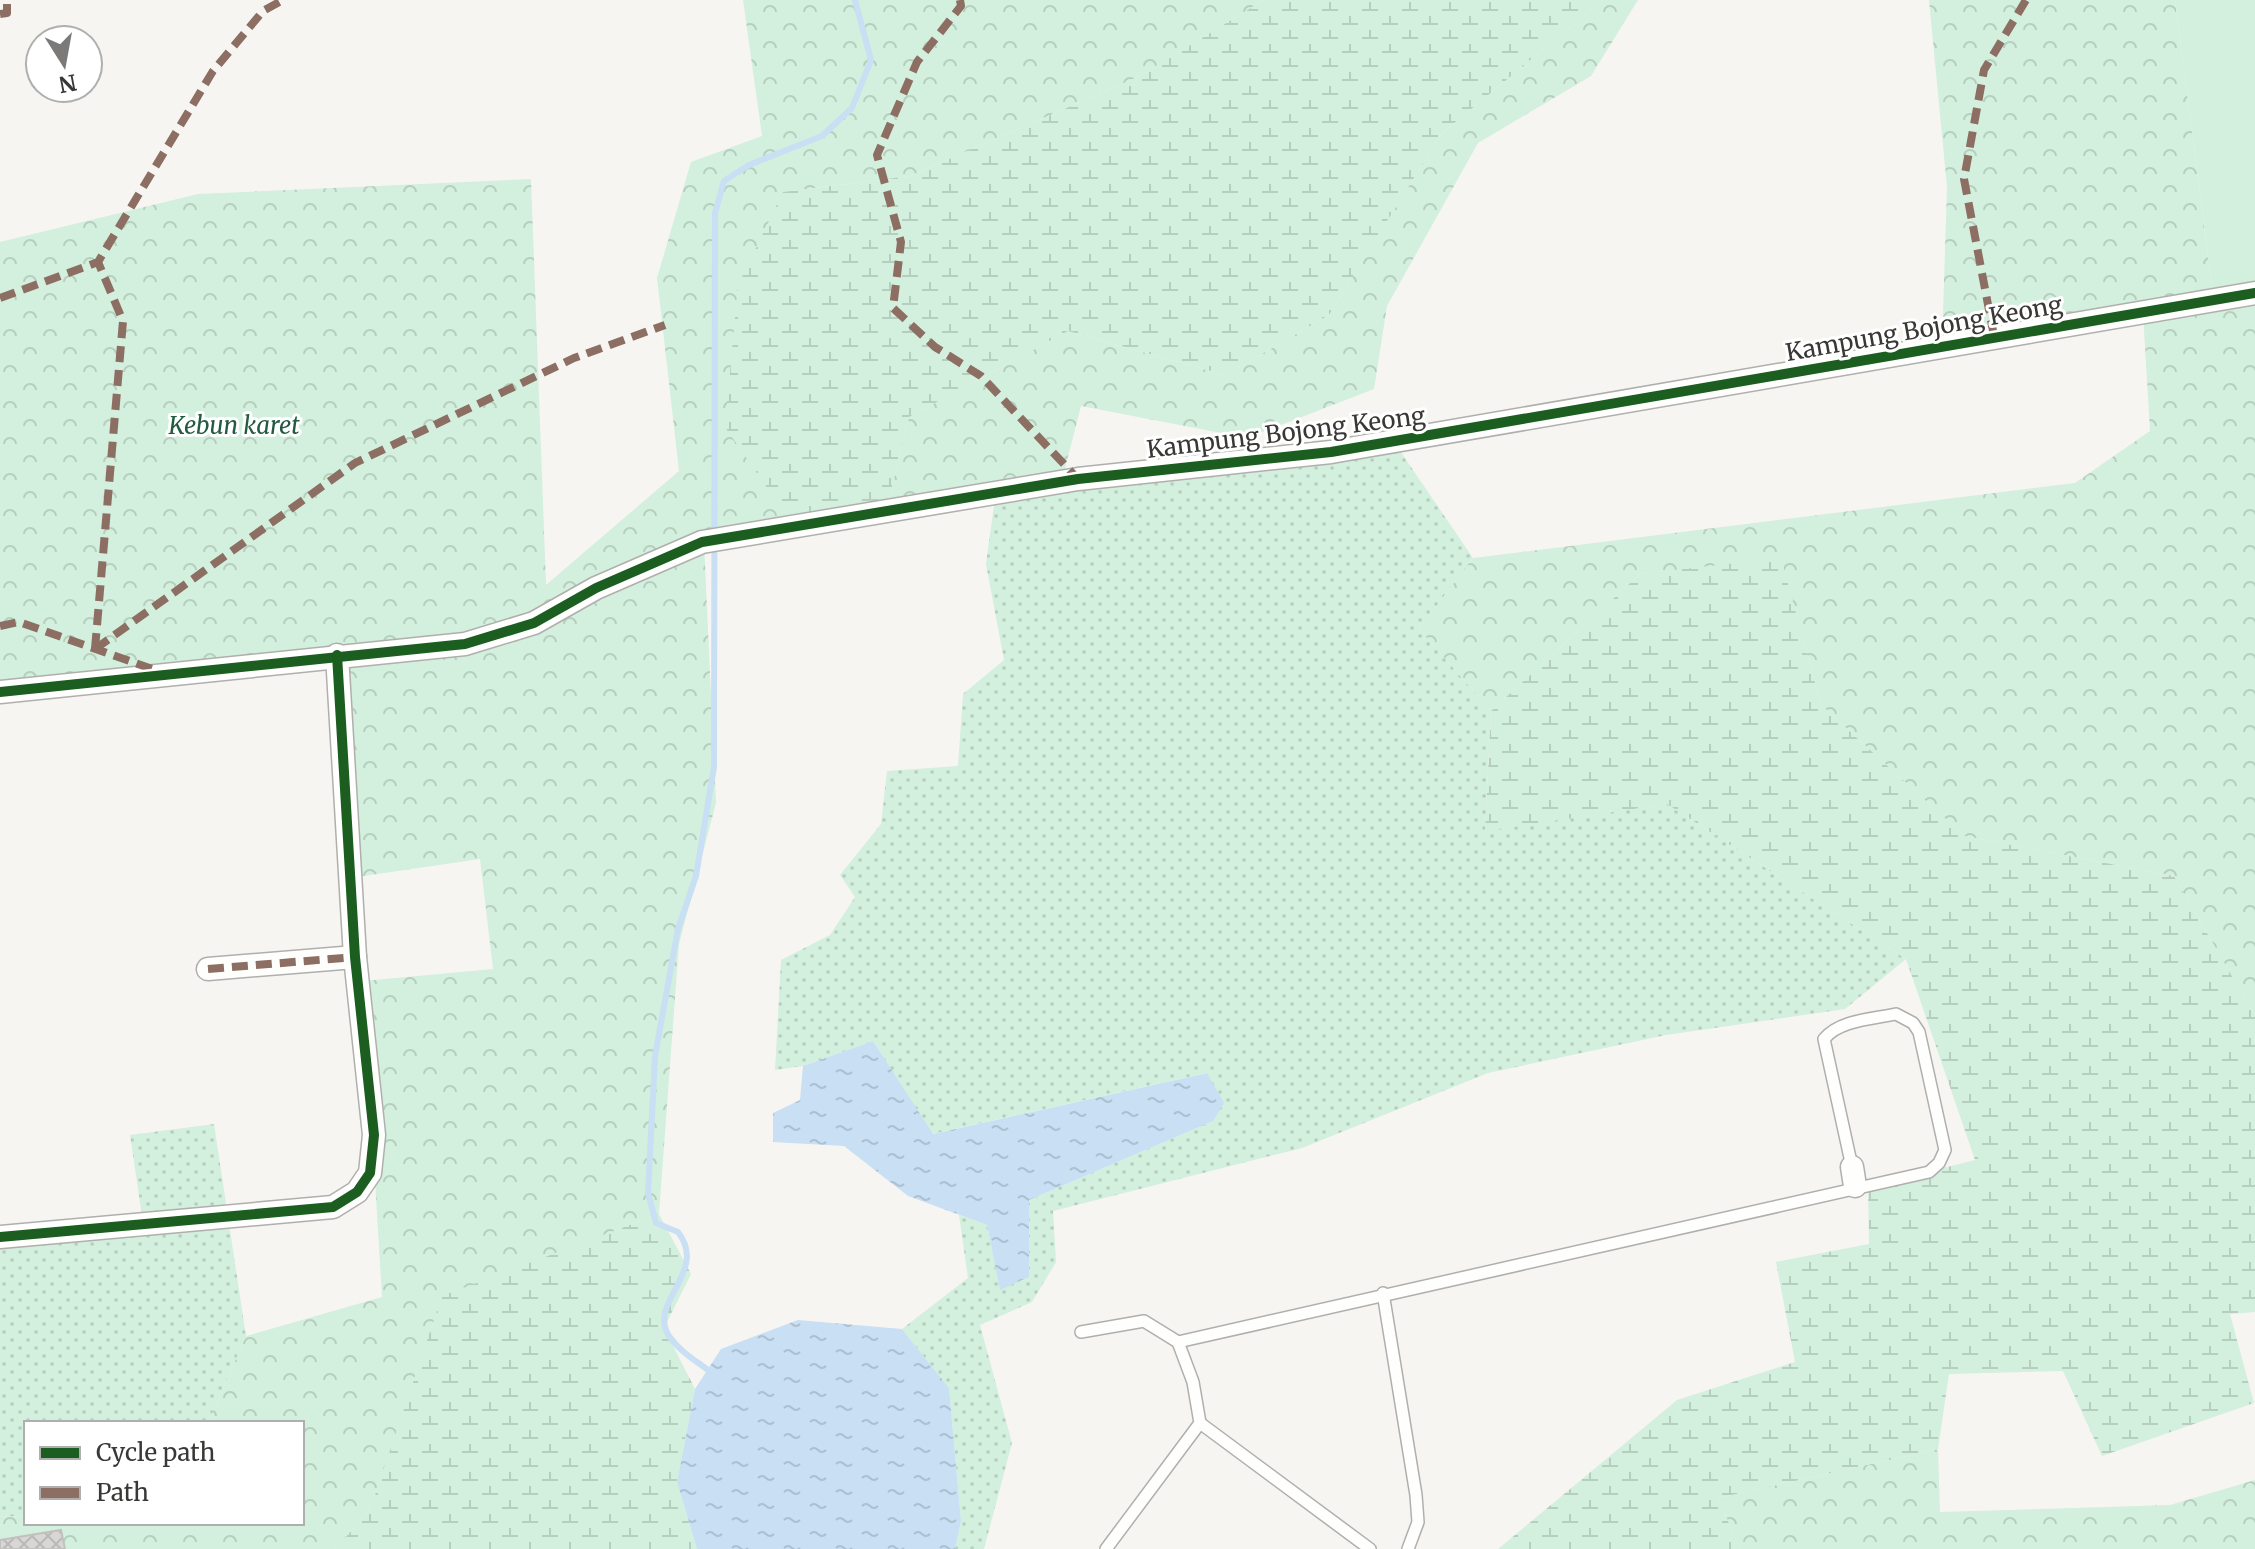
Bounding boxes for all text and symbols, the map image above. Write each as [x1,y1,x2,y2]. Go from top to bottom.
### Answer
north arrow [24,24,104,104]
text: N [56,68,79,99]
street label: Kampung Bojong Keong [1783,289,2065,368]
street label: Kampung Bojong Keong [1145,400,1427,465]
park label: Kebun karet [167,410,300,441]
legend [24,1421,304,1525]
text: Cycle path [96,1437,215,1468]
text: Path [96,1477,149,1508]

